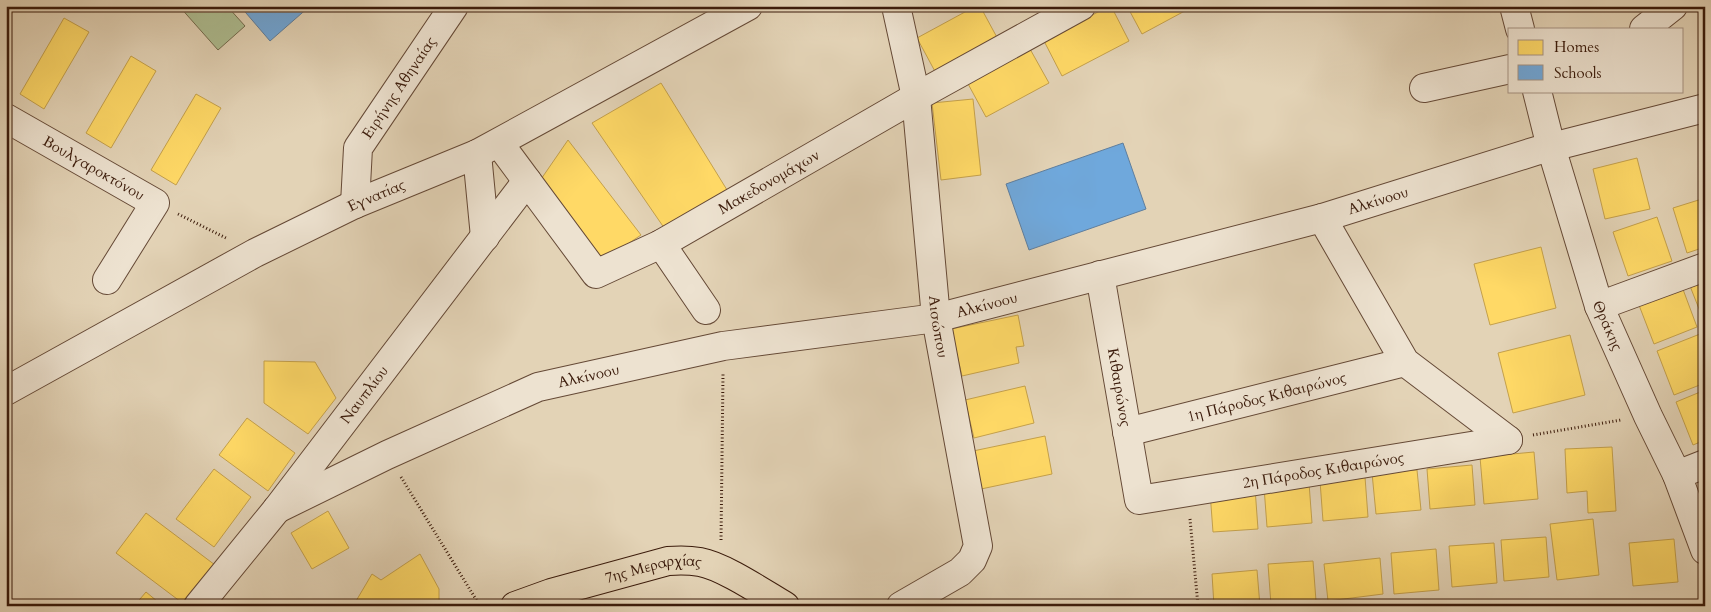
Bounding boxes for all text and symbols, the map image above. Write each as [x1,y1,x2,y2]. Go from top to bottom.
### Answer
legend [1508,28,1684,92]
street label: Ειρήνης Αθηναίας [357,32,441,143]
text: Homes [1554,37,1599,57]
text: Schools [1554,63,1602,83]
street label: Βουλγαροκτόνου [39,131,148,205]
street label: Μακεδονομάχων [715,145,823,219]
street label: Εγνατίας [344,174,409,216]
street label: Αλκίνοου [1345,182,1411,219]
street label: Αλκίνοου [954,287,1020,322]
street label: Αισώπου [924,295,953,360]
street label: Θράκης [1588,297,1628,354]
street label: Κιθαιρώνος [1103,346,1136,429]
street label: Αλκίνοου [556,359,621,392]
street label: Ναυπλίου [336,361,393,428]
street label: 1η Πάροδος Κιθαιρώνος [1185,367,1349,426]
street label: 2η Πάροδος Κιθαιρώνος [1241,447,1406,493]
street label: 7ης Μεραρχίας [603,550,704,588]

